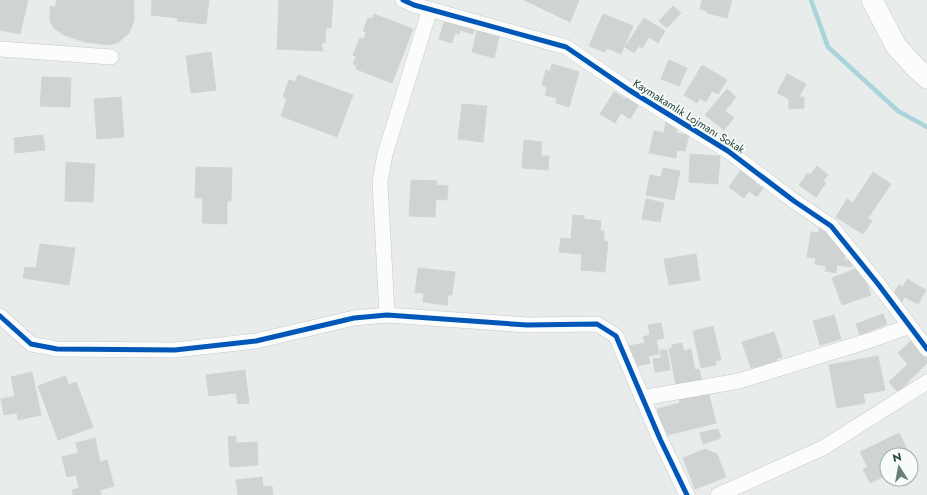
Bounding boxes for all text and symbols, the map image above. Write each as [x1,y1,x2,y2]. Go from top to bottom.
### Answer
street label: Kaymakamlık Lojmanı Sokak [630,75,748,157]
north arrow [879,447,919,487]
text: N [891,448,903,466]

